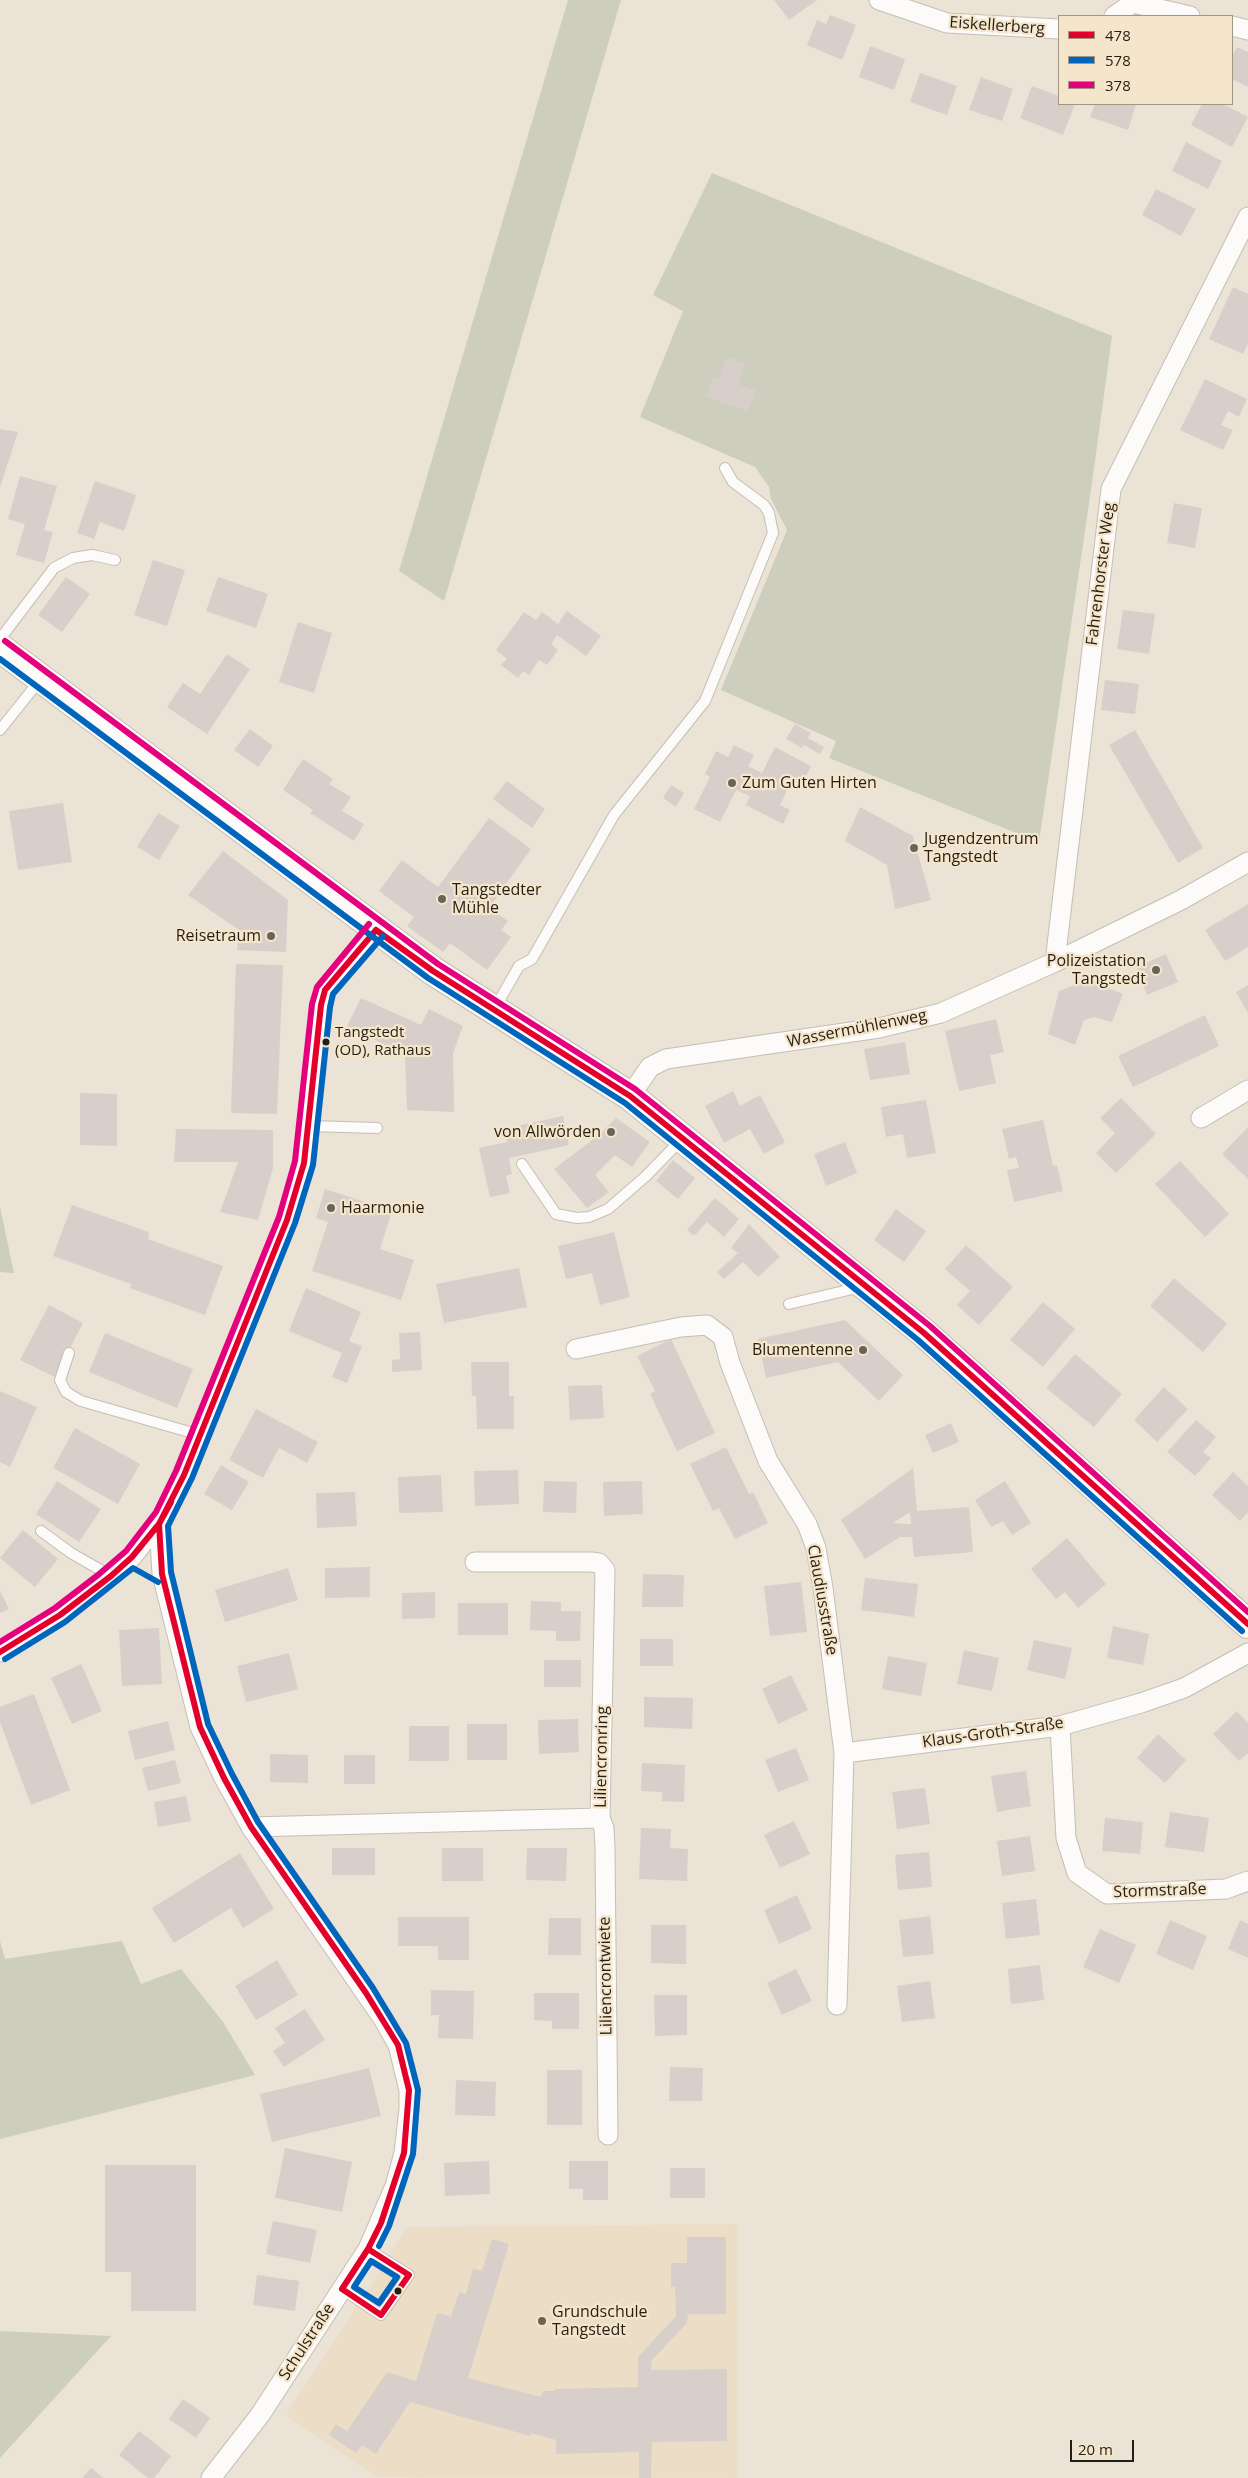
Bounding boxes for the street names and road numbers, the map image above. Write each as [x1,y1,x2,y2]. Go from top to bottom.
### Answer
street label: Eiskellerberg [949,13,1045,39]
street label: Fahrenhorster Weg [1083,502,1119,646]
street label: Wassermühlenweg [786,1006,928,1052]
street label: Claudiusstraße [803,1543,841,1657]
street label: Liliencronring [592,1706,612,1808]
street label: Klaus-Groth-Straße [921,1714,1065,1752]
street label: Stormstraße [1113,1880,1207,1902]
street label: Liliencrontwiete [595,1916,617,2036]
street label: Schulstraße [275,2300,339,2384]

